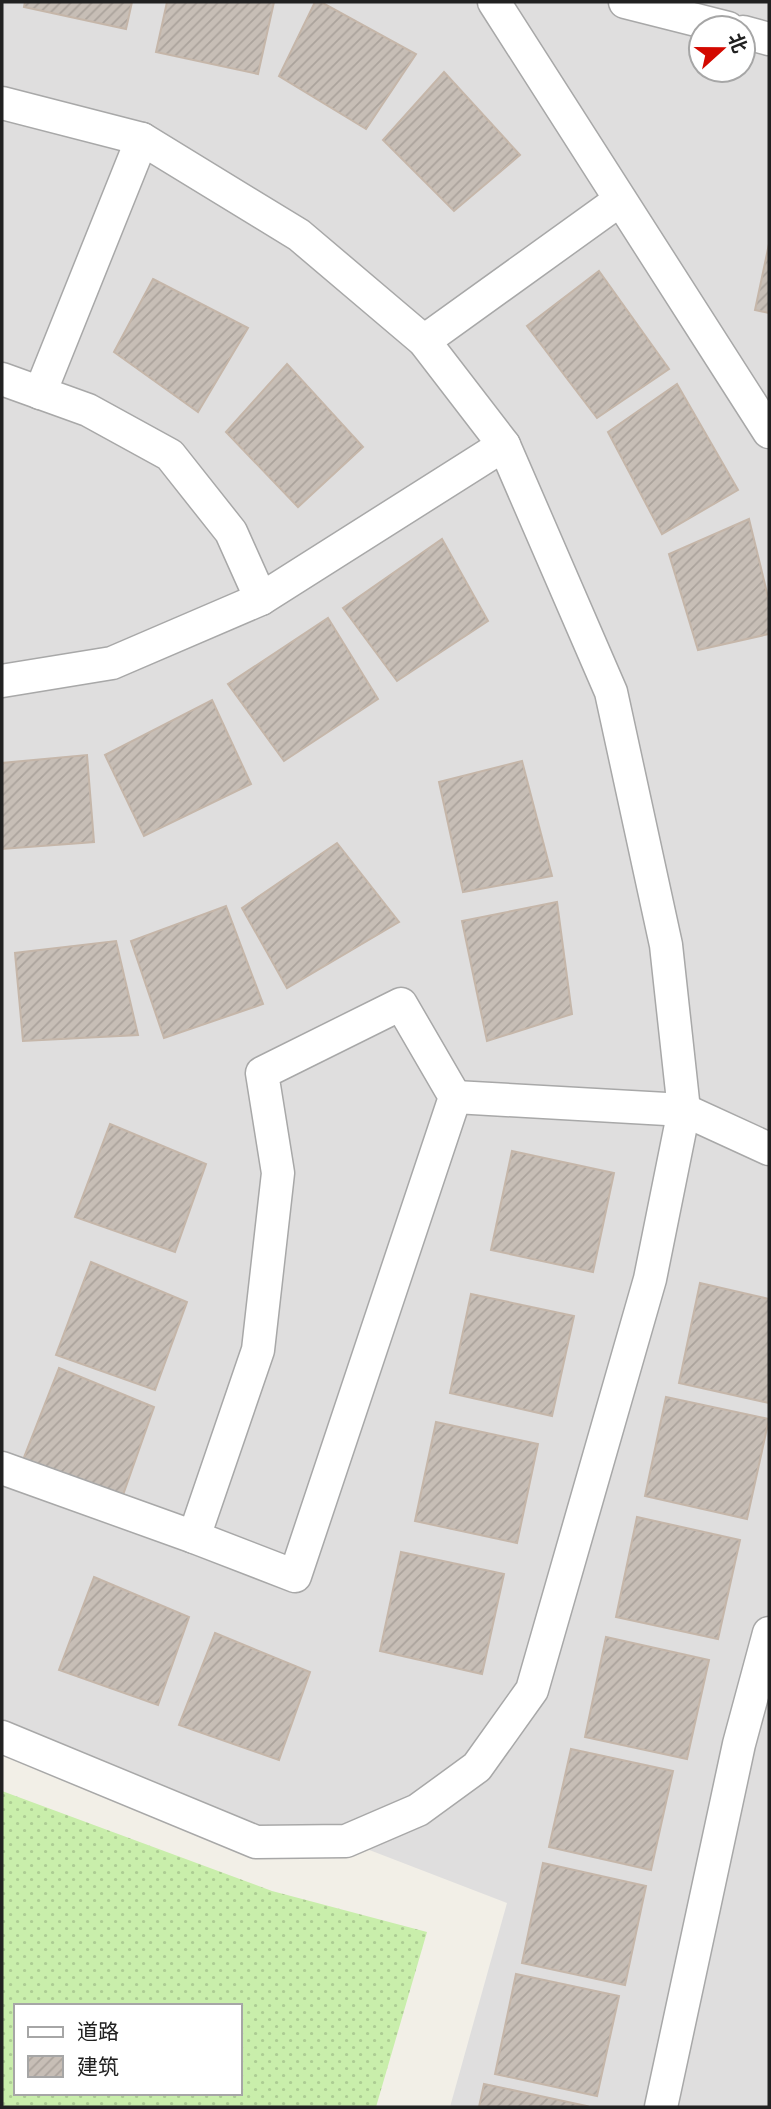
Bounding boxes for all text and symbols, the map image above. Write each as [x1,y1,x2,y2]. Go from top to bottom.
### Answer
north arrow [687,14,757,84]
text: 北 [724,30,752,56]
legend [14,2004,242,2095]
text: 道路 [77,2020,119,2044]
text: 建筑 [77,2055,119,2079]

